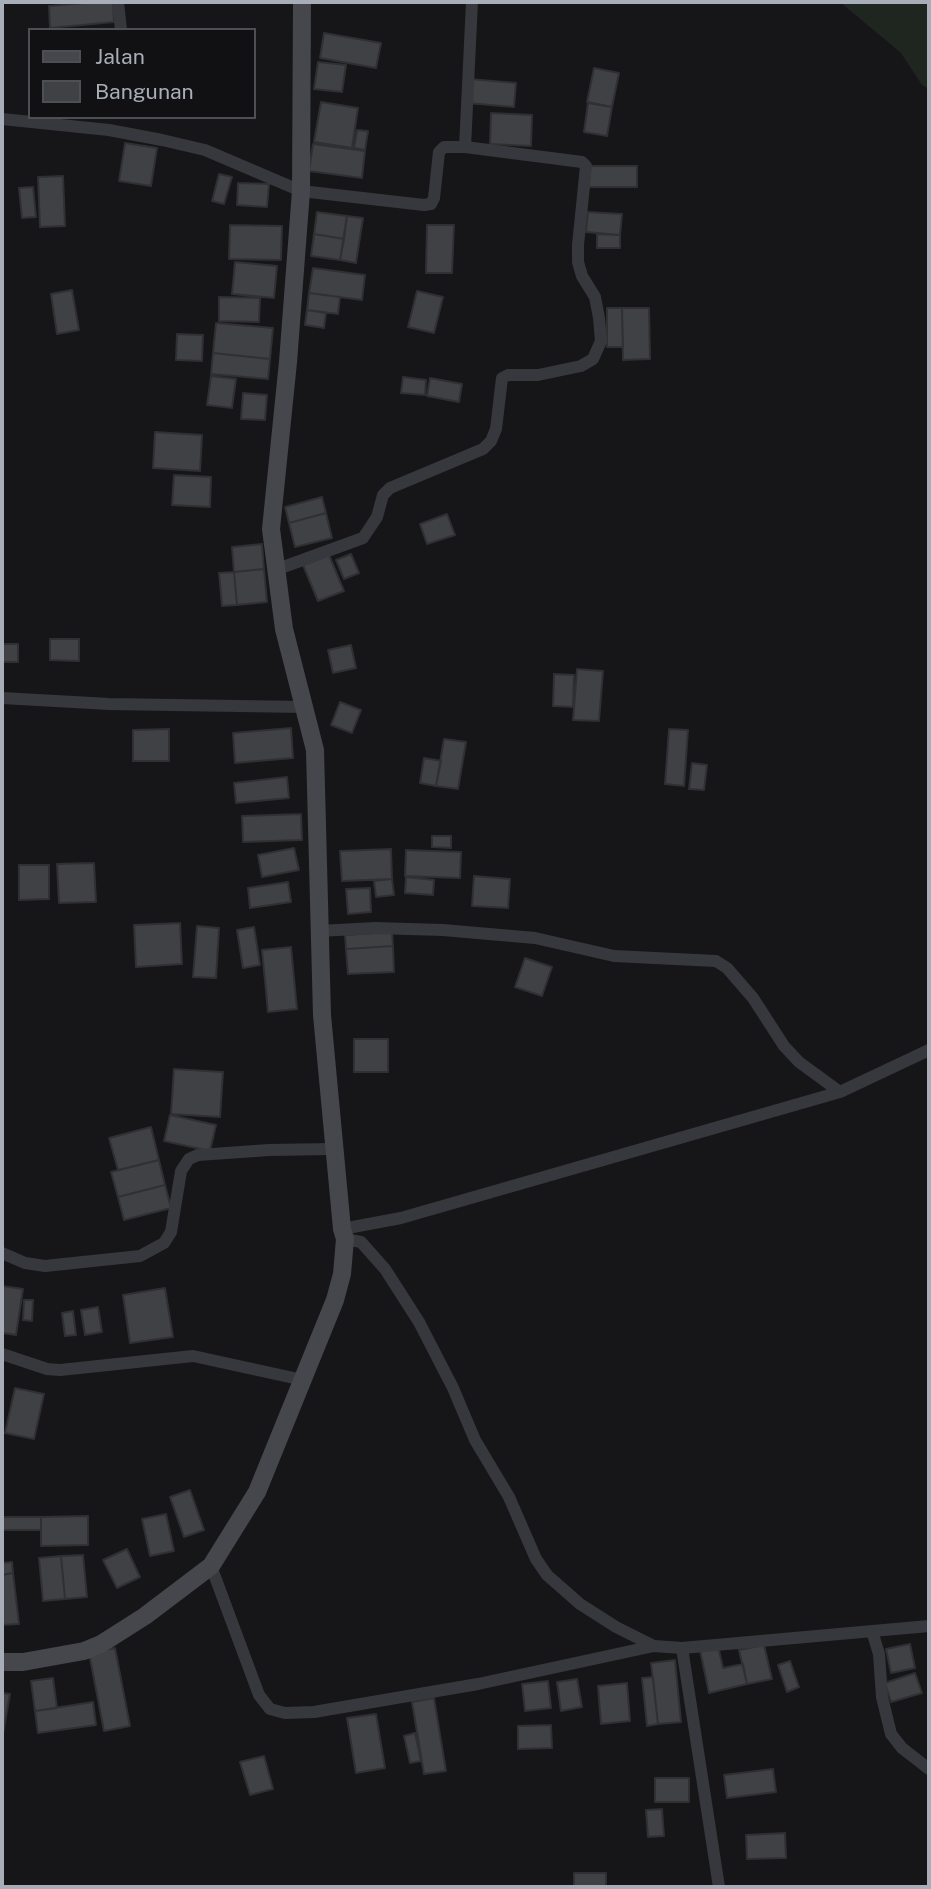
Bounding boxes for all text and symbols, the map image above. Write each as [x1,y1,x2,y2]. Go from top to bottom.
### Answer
legend [28,28,256,119]
text: Jalan [95,44,145,69]
text: Bangunan [95,79,194,104]

